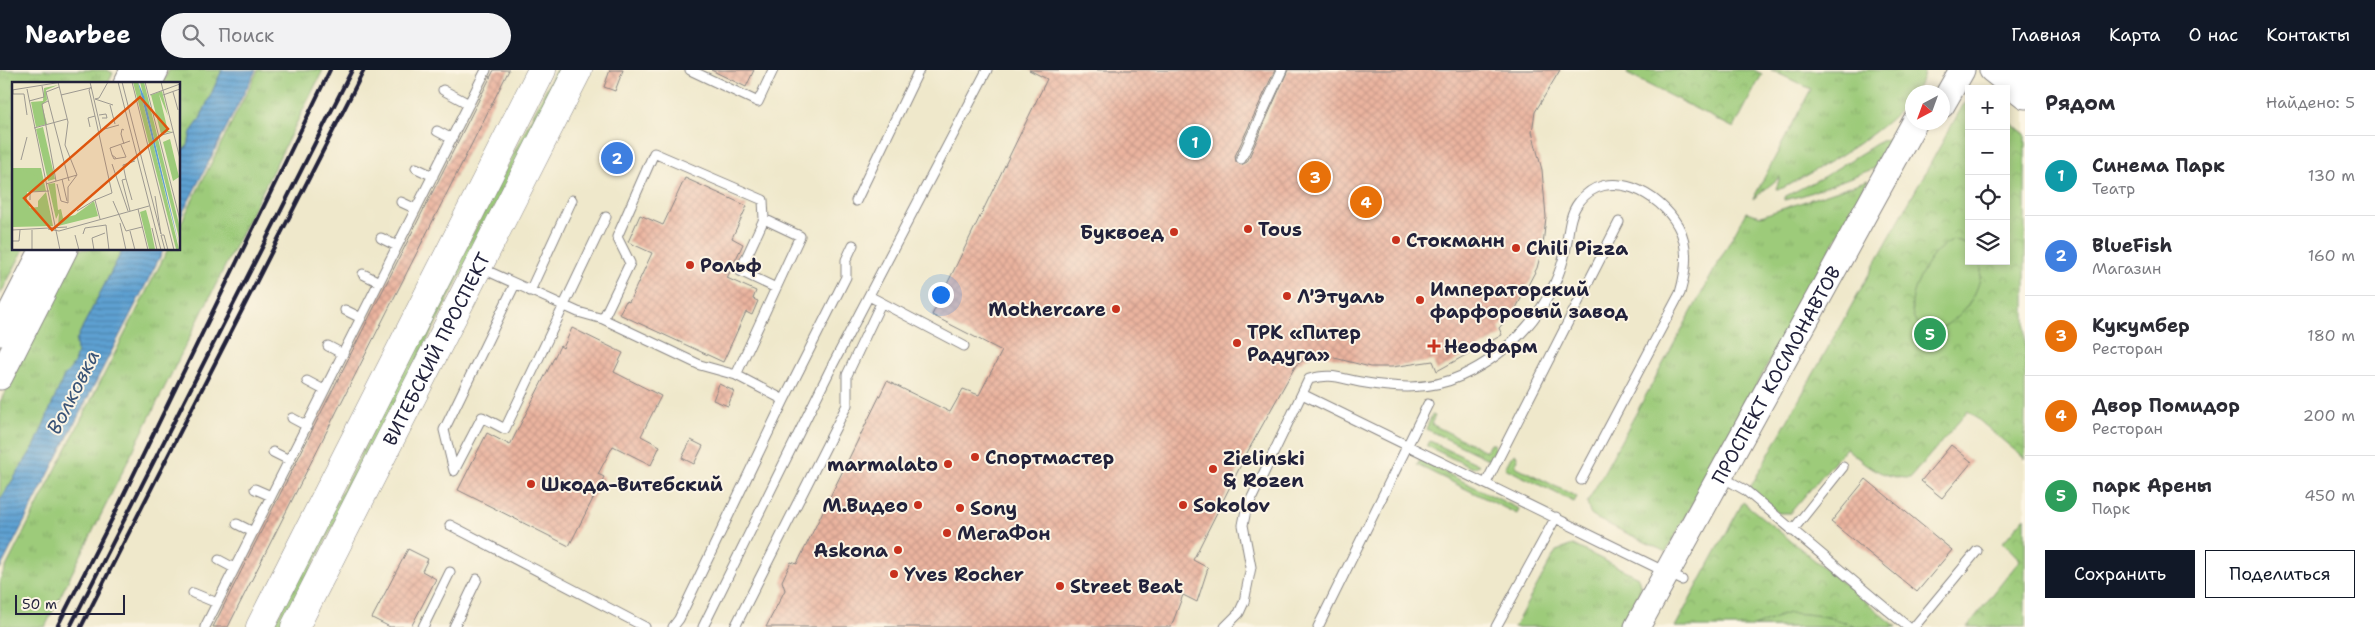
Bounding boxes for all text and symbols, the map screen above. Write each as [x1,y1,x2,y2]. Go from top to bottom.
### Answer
search box [161,13,511,58]
text: Nearbee [25,19,131,51]
icon: search [179,21,207,49]
text: Поиск [219,23,274,48]
text: Главная [2011,23,2081,47]
text: Карта [2109,23,2161,47]
text: О нас [2189,23,2238,47]
text: Контакты [2266,23,2350,47]
inset map [12,82,180,250]
north arrow [1905,85,1950,130]
map controls [1965,85,2010,265]
button: + [1965,85,2010,130]
text: Рядом [2045,89,2115,117]
text: Найдено: 5 [2266,92,2355,113]
pin: 1 [1179,123,1211,161]
button: − [1965,130,2010,175]
pin: 2 [601,139,633,177]
text: Синема Парк [2092,153,2225,178]
pin: 3 [1299,158,1331,196]
text: 1 [2057,165,2065,186]
text: 130 m [2308,165,2355,186]
button: locate [1965,175,2010,220]
text: Театр [2092,178,2135,199]
pin: 4 [1350,183,1382,221]
place label: Tous [1258,217,1302,242]
place label: Буквоед [1080,220,1165,245]
button: layers [1965,220,2010,265]
marker: Tous [1242,223,1254,235]
marker: Буквоед [1168,226,1180,238]
place label: Стокманн [1406,228,1505,253]
text: BlueFish [2092,233,2172,258]
marker: Стокманн [1390,234,1402,246]
place label: Chili Pizza [1526,236,1628,261]
marker: Chili Pizza [1510,242,1522,254]
text: 2 [2055,245,2067,266]
text: 160 m [2308,245,2355,266]
street label: ВИТЕБСКИЙ ПРОСПЕКТ [377,248,496,450]
place label: Рольф [700,253,762,278]
text: Магазин [2092,258,2161,279]
marker: Рольф [684,259,696,271]
street label: ПРОСПЕКТ КОСМОНАВТОВ [1706,261,1846,488]
place label: Императорский фарфоровый завод [1430,277,1629,324]
your location [928,282,954,308]
place label: Л'Этуаль [1297,284,1384,309]
marker: Л'Этуаль [1281,290,1293,302]
marker: Императорский фарфоровый завод [1414,294,1426,306]
place label: Mothercare [988,297,1106,322]
marker: Mothercare [1110,303,1122,315]
text: Кукумбер [2092,313,2190,338]
pin: 5 [1914,315,1946,353]
place label: ТРК «Питер Радуга» [1247,320,1361,367]
text: 3 [2055,325,2067,346]
text: 180 m [2307,325,2355,346]
place label: Неофарм [1444,334,1538,359]
marker: ТРК «Питер Радуга» [1231,337,1243,349]
text: Ресторан [2092,338,2163,359]
marker: Неофарм [1428,340,1440,352]
water label: Волковка [41,345,105,439]
text: Двор Помидор [2092,393,2240,418]
text: 4 [2055,405,2067,426]
text: 200 m [2303,405,2355,426]
text: Ресторан [2092,418,2163,439]
place label: Спортмастер [985,445,1114,470]
place label: Zielinski & Rozen [1223,446,1305,493]
marker: Спортмастер [969,451,981,463]
place label: marmalato [827,452,938,477]
marker: marmalato [942,458,954,470]
marker: Zielinski & Rozen [1207,463,1219,475]
place label: Шкода-Витебский [541,472,723,497]
text: парк Арены [2092,473,2212,498]
marker: Шкода-Витебский [525,478,537,490]
text: 5 [2056,485,2066,506]
text: 450 m [2304,485,2355,506]
place label: М.Видео [822,493,908,518]
place label: Sokolov [1193,493,1271,518]
place label: Sony [970,496,1017,521]
text: Парк [2092,498,2130,519]
marker: М.Видео [912,499,924,511]
marker: Sokolov [1177,499,1189,511]
marker: Sony [954,502,966,514]
place label: МегаФон [957,521,1051,546]
marker: МегаФон [941,527,953,539]
place label: Askona [814,538,888,563]
marker: Askona [892,544,904,556]
button: Сохранить [2045,550,2195,598]
button: Поделиться [2205,550,2355,598]
place label: Yves Rocher [904,562,1024,587]
marker: Yves Rocher [888,568,900,580]
place label: Street Beat [1070,574,1183,599]
marker: Street Beat [1054,580,1066,592]
scale bar [15,592,125,615]
text: 50 m [22,595,57,613]

